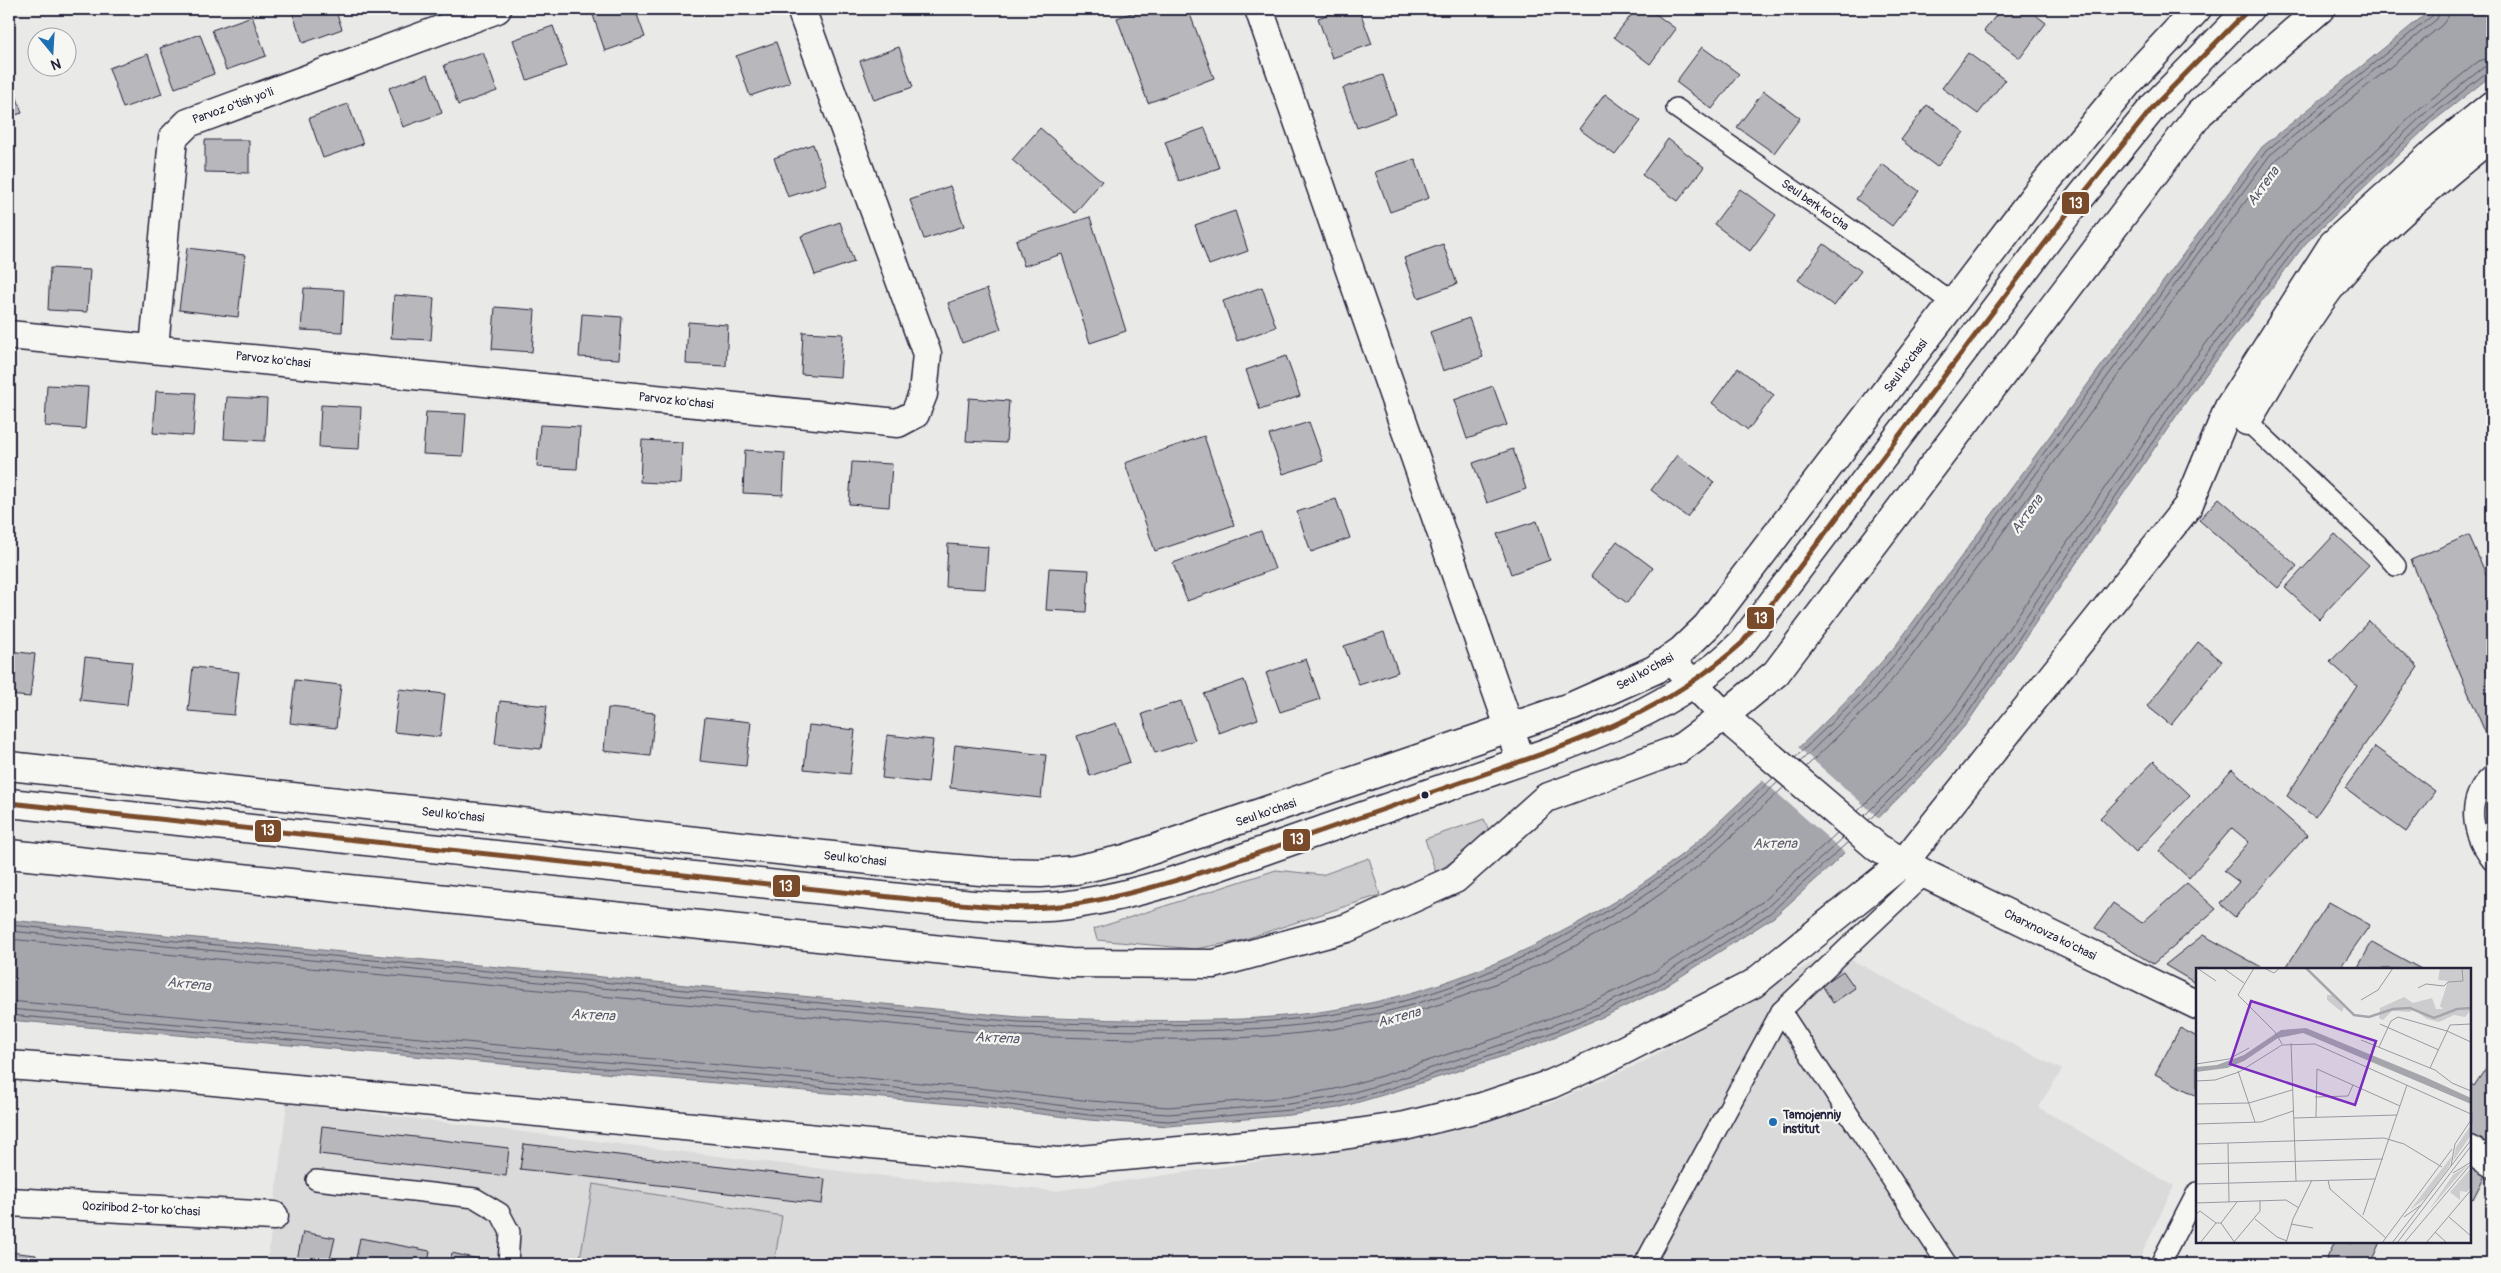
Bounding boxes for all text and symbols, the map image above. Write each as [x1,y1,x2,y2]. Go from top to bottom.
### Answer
north arrow [28,28,78,78]
text: N [49,54,63,73]
street label: Parvoz o'tish yo'li [190,84,276,128]
water label: Актепа [2243,162,2284,209]
street label: Seul berk ko'cha [1778,176,1852,234]
line badge: 13 [2061,191,2090,215]
text: 13 [2069,195,2083,212]
street label: Seul ko'chasi [1881,336,1931,396]
street label: Parvoz ko'chasi [235,349,311,371]
street label: Parvoz ko'chasi [638,390,714,412]
water label: Актепа [2007,490,2048,537]
line badge: 13 [1746,606,1775,630]
text: 13 [1754,610,1768,627]
street label: Seul ko'chasi [1614,650,1676,694]
unlabelled marker [1420,790,1430,800]
street label: Seul ko'chasi [1234,796,1298,830]
street label: Seul ko'chasi [421,804,485,826]
line badge: 13 [254,819,282,843]
text: 13 [261,822,275,839]
line badge: 13 [1282,828,1311,852]
text: 13 [1290,831,1304,848]
water label: Актепа [1753,835,1798,852]
street label: Seul ko'chasi [823,848,887,870]
line badge: 13 [772,874,801,898]
text: 13 [779,878,793,895]
street label: Charxnovza ko'chasi [2001,906,2099,964]
inset map [2196,968,2471,1243]
water label: Актепа [166,973,213,995]
water label: Актепа [1376,1003,1424,1031]
water label: Актепа [571,1005,617,1025]
water label: Актепа [975,1028,1021,1048]
place label: Tamojenniy institut [1782,1108,1842,1137]
marker: Tamojenniy institut [1767,1116,1779,1128]
street label: Qoziribod 2-tor ko‘chasi [82,1198,200,1220]

